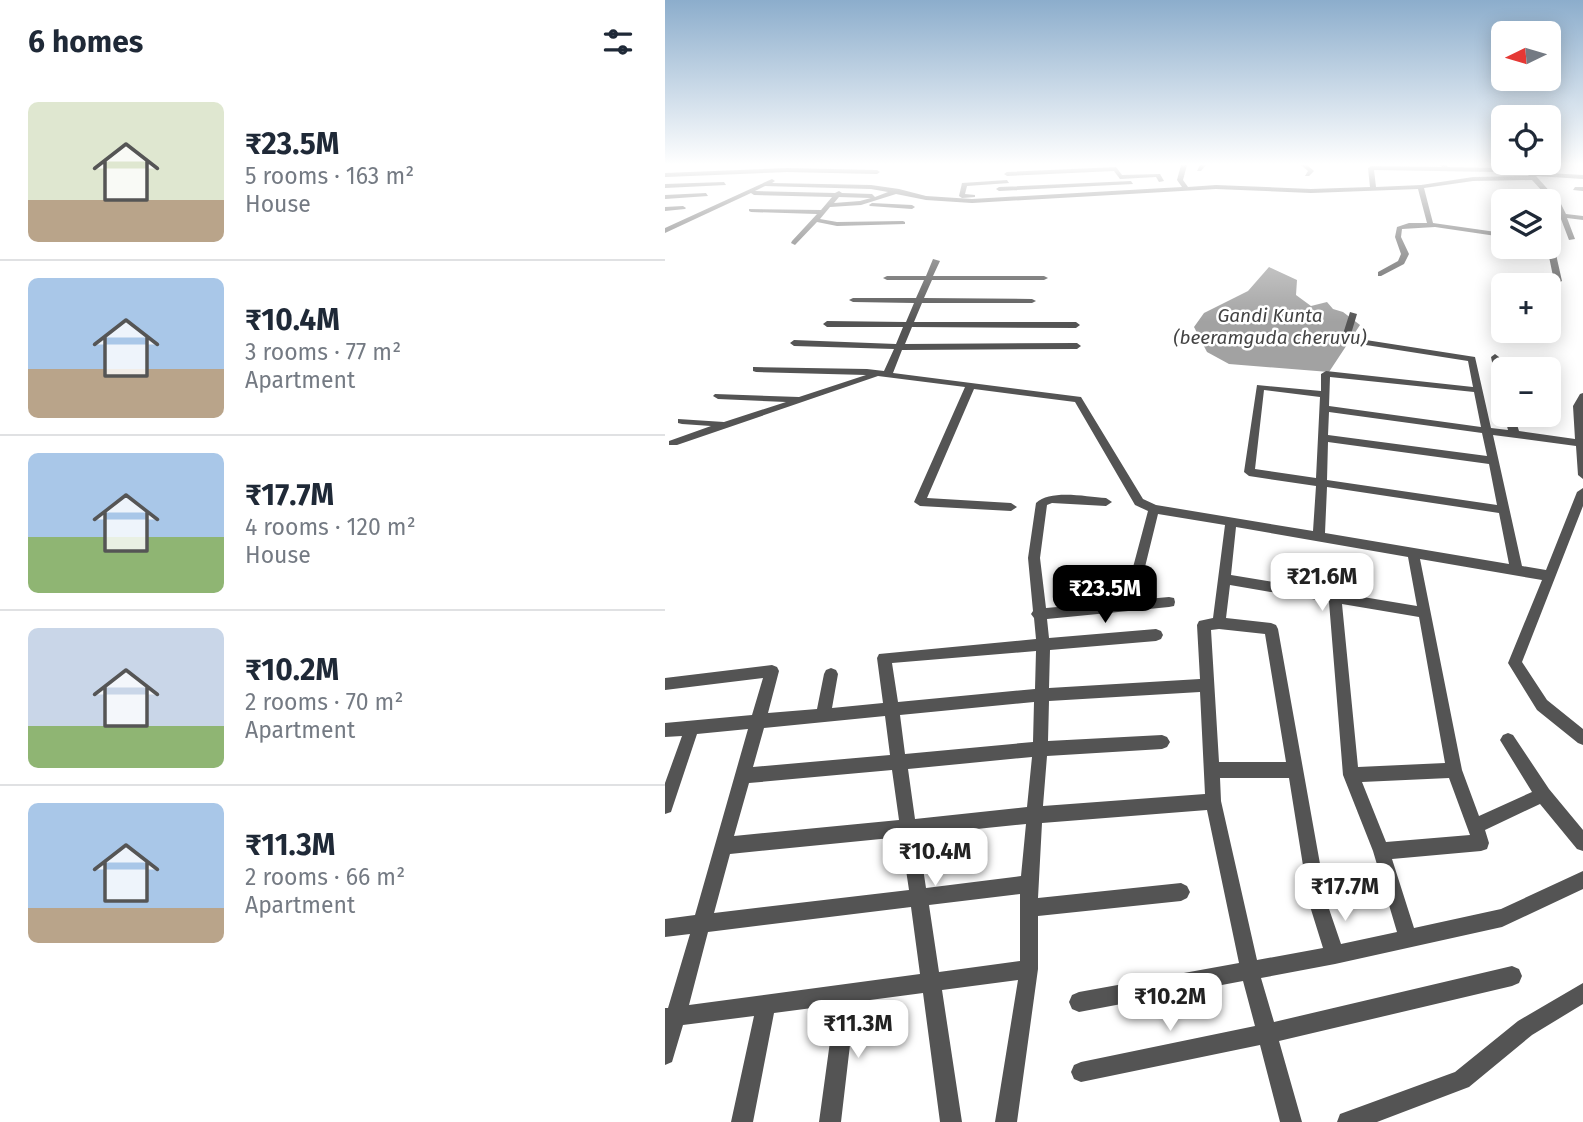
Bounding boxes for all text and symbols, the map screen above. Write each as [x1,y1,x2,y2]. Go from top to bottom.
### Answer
north arrow [1491,21,1561,91]
map controls [1491,21,1561,427]
icon: filters [599,23,637,61]
text: 6 homes [28,24,143,60]
button: locate [1491,105,1561,175]
text: ₹23.5M [245,126,339,162]
icon: home [84,130,168,214]
text: 5 rooms · 163 m² [245,162,414,190]
button: layers [1491,189,1561,259]
text: House [245,190,311,218]
button: + [1491,273,1561,343]
text: ₹10.4M [245,302,340,338]
water label: Gandi Kunta (beeramguda cheruvu) [1173,304,1367,349]
icon: home [84,306,168,390]
text: 3 rooms · 77 m² [245,338,401,366]
button: − [1491,357,1561,427]
text: Apartment [245,366,355,394]
text: ₹17.7M [245,477,334,513]
icon: home [84,481,168,565]
text: 4 rooms · 120 m² [245,513,416,541]
text: House [245,541,311,569]
pin: ₹21.6M [1265,554,1379,613]
text: ₹21.6M [1287,562,1357,590]
pin: ₹23.5M [1048,566,1162,625]
text: ₹23.5M [1069,574,1141,602]
text: ₹10.2M [245,652,339,688]
icon: home [84,656,168,740]
text: 2 rooms · 70 m² [245,688,403,716]
text: Apartment [245,716,355,744]
text: ₹11.3M [245,827,335,863]
pin: ₹10.4M [878,828,992,888]
icon: home [84,831,168,915]
text: ₹10.4M [899,837,971,865]
text: 2 rooms · 66 m² [245,863,405,891]
pin: ₹17.7M [1288,864,1402,923]
text: ₹17.7M [1311,872,1379,900]
text: Apartment [245,891,355,919]
pin: ₹10.2M [1113,974,1227,1033]
text: ₹10.2M [1134,982,1206,1010]
pin: ₹11.3M [801,1000,915,1060]
text: ₹11.3M [823,1009,893,1037]

